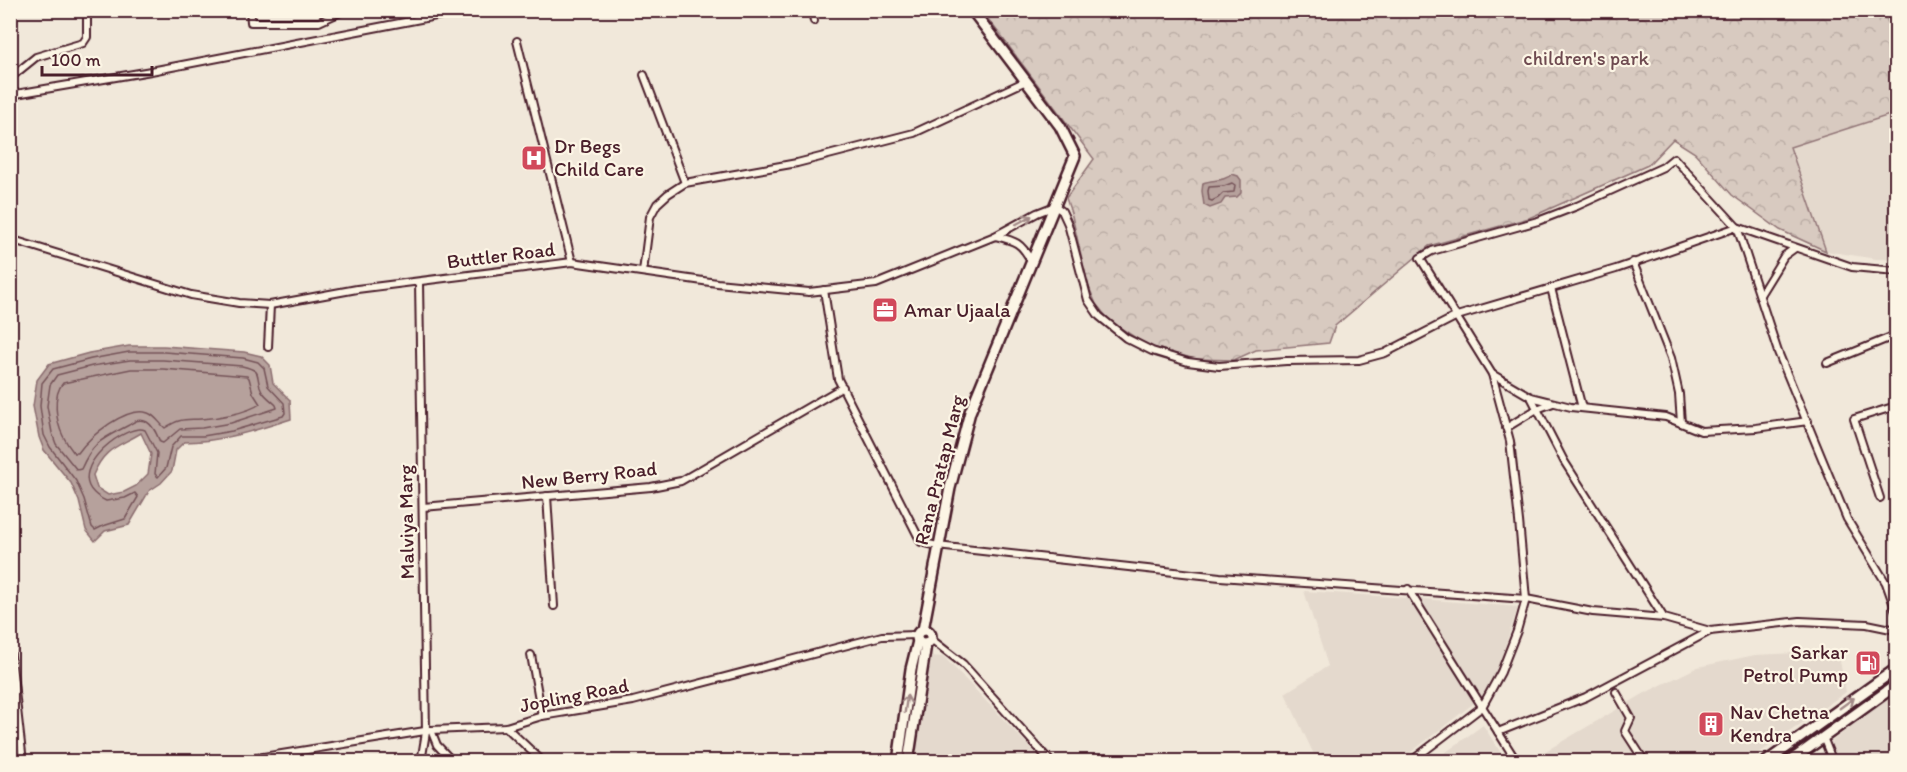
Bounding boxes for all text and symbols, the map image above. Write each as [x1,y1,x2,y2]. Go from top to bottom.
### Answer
scale bar [42,39,152,77]
park label: children's park [1523,46,1649,70]
text: 100 m [51,49,101,71]
place label: Dr Begs Child Care [554,134,644,181]
hospital icon: Dr Begs Child Care [519,143,549,173]
one-way arrow [1015,214,1033,225]
street label: Buttler Road [445,236,557,274]
office icon: Amar Ujaala [870,295,900,325]
place label: Amar Ujaala [904,298,1011,322]
street label: Rana Pratap Marg [909,392,969,548]
street label: New Berry Road [520,456,658,494]
street label: Malviya Marg [393,464,419,580]
place label: Sarkar Petrol Pump [1743,640,1848,687]
fuel station icon: Sarkar Petrol Pump [1853,648,1883,678]
street label: Jopling Road [517,673,631,717]
one-way arrow [901,694,912,714]
one-way arrow [1839,697,1855,709]
place label: Nav Chetna Kendra [1730,700,1830,747]
building icon: Nav Chetna Kendra [1696,709,1726,739]

